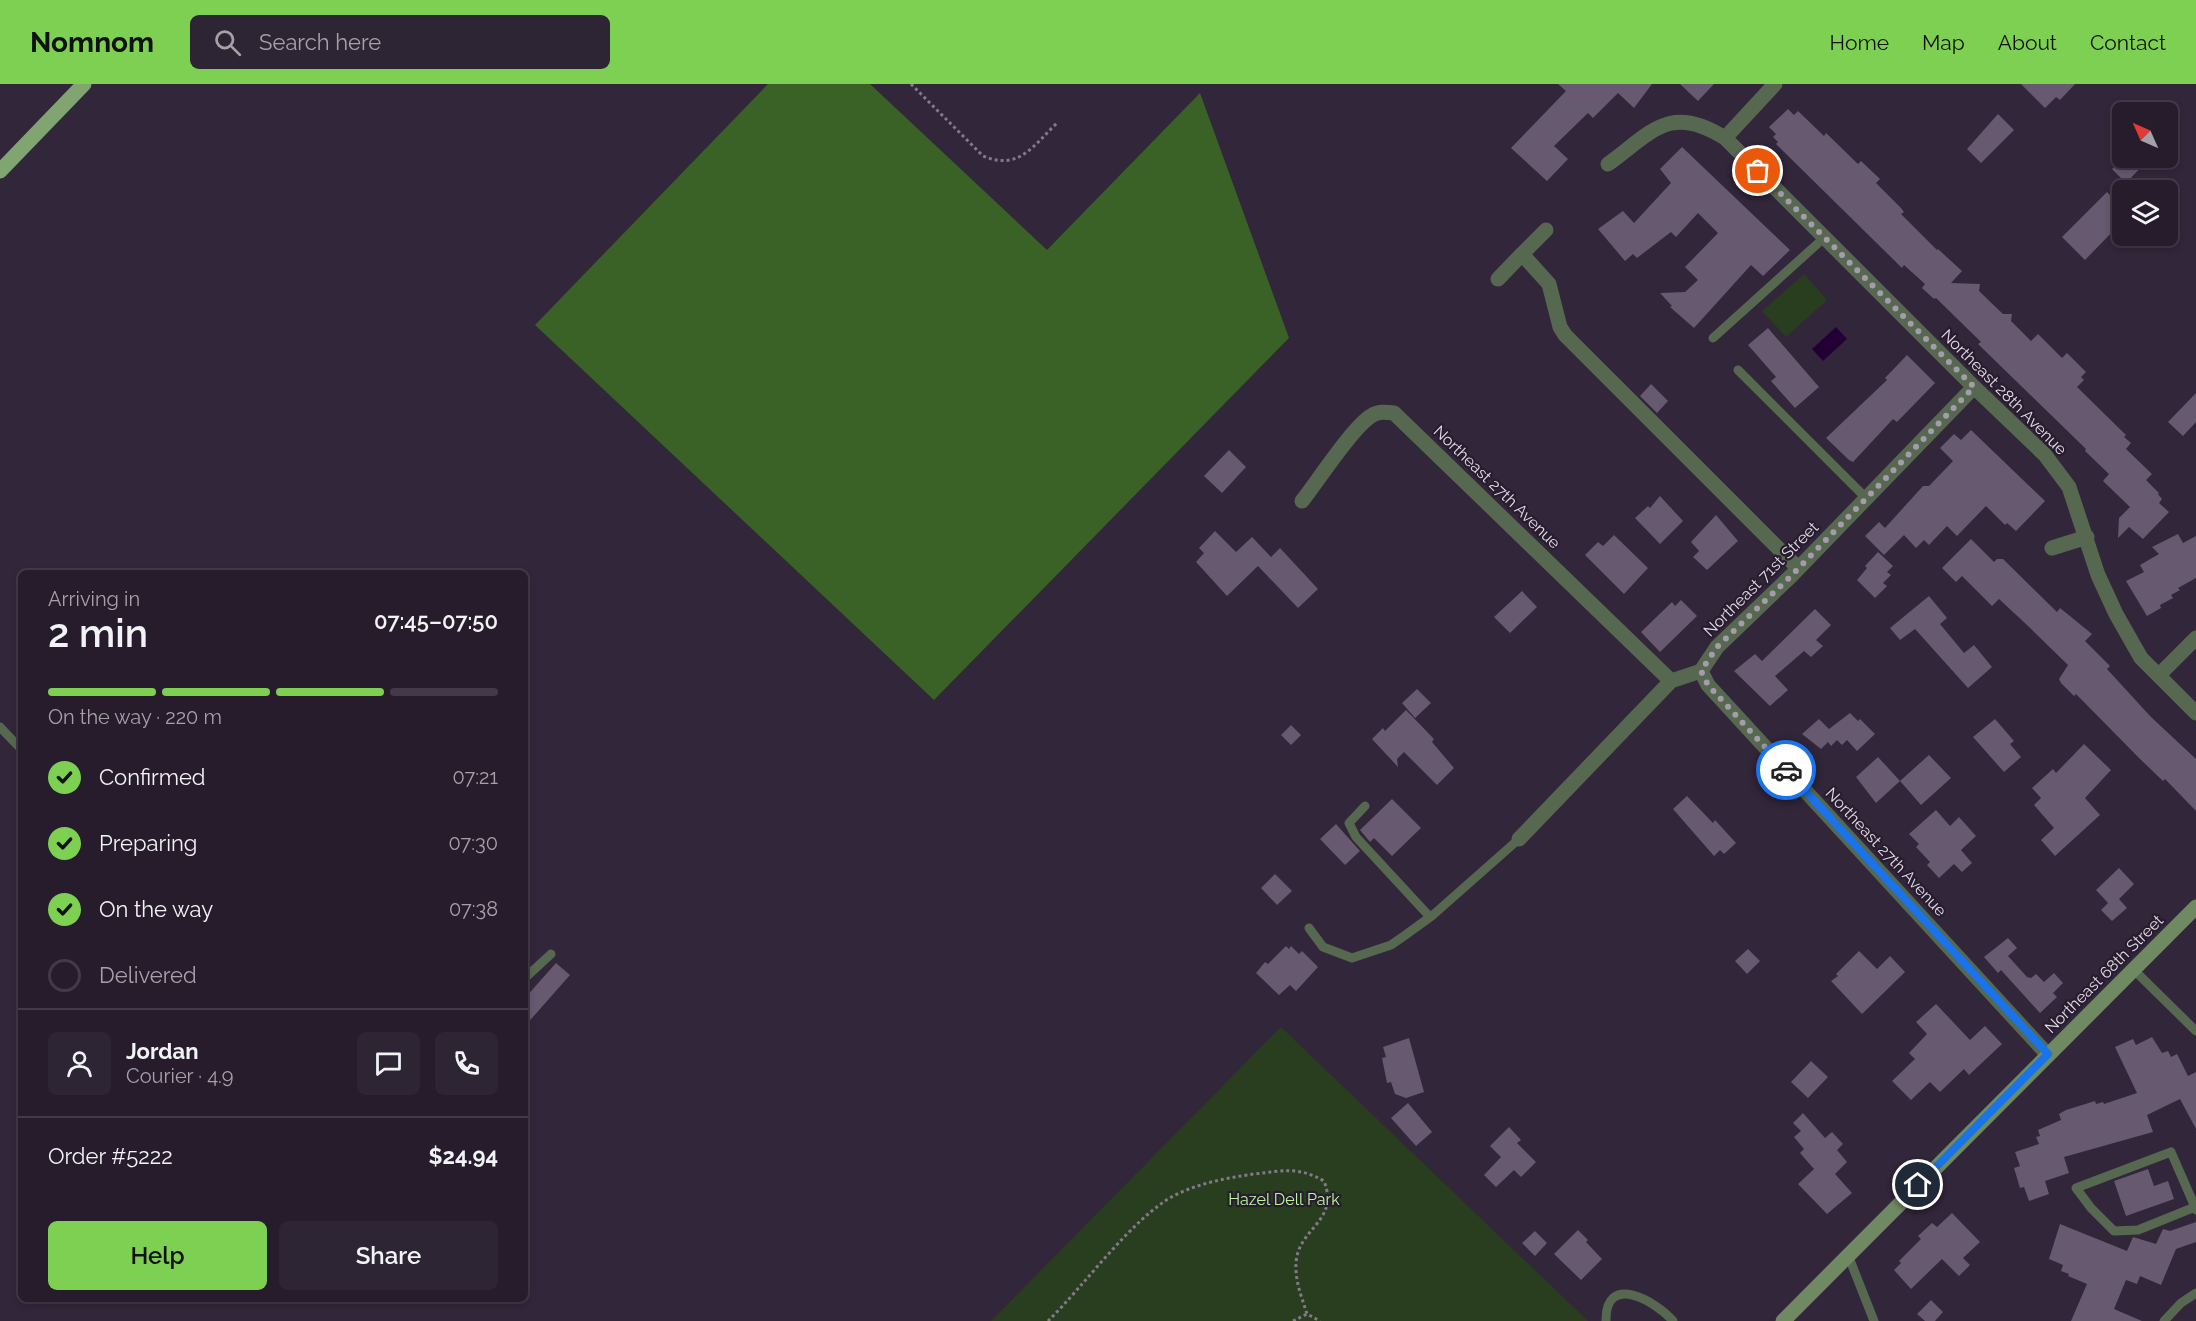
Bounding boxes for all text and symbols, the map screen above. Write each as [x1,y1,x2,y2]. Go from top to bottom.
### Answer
search box [190,15,610,69]
text: Nomnom [30,26,154,59]
icon: search [211,26,244,59]
text: Search here [259,29,381,55]
text: Home [1830,30,1889,55]
text: Map [1922,30,1965,55]
text: About [1998,30,2057,55]
text: Contact [2090,30,2166,55]
north arrow [2112,102,2178,168]
map controls [2112,102,2178,246]
pin [1732,145,1783,196]
icon: bag [1741,154,1774,187]
button: layers [2112,180,2178,246]
street label: Northeast 28th Avenue [1937,325,2071,459]
street label: Northeast 27th Avenue [1430,422,1564,552]
street label: Northeast 71st Street [1700,517,1823,640]
text: Arriving in [48,587,140,611]
text: 07:45–07:50 [374,608,498,634]
text: 2 min [48,610,148,656]
text: On the way · 220 m [48,705,222,729]
courier [1756,740,1816,800]
icon: car [1770,754,1803,787]
icon: check [48,761,81,794]
text: Confirmed [99,764,206,790]
text: 07:21 [452,765,498,789]
street label: Northeast 27th Avenue [1822,784,1950,920]
icon: check [48,827,81,860]
text: Preparing [99,830,197,856]
text: 07:30 [449,831,498,855]
icon: check [48,893,81,926]
text: On the way [99,896,213,922]
text: 07:38 [449,897,498,921]
street label: Northeast 68th Street [2041,910,2168,1037]
text: Delivered [99,962,197,988]
button: person [48,1032,111,1095]
button: chat [357,1032,420,1095]
button: phone [435,1032,498,1095]
text: Jordan [126,1038,198,1064]
text: Courier · 4.9 [126,1064,234,1088]
text: Order #5222 [48,1143,173,1169]
text: $24.94 [429,1143,498,1169]
pin [1892,1159,1943,1210]
icon: home [1901,1168,1934,1201]
park label: Hazel Dell Park [1228,1190,1340,1209]
button: Help [48,1221,267,1290]
button: Share [279,1221,498,1290]

